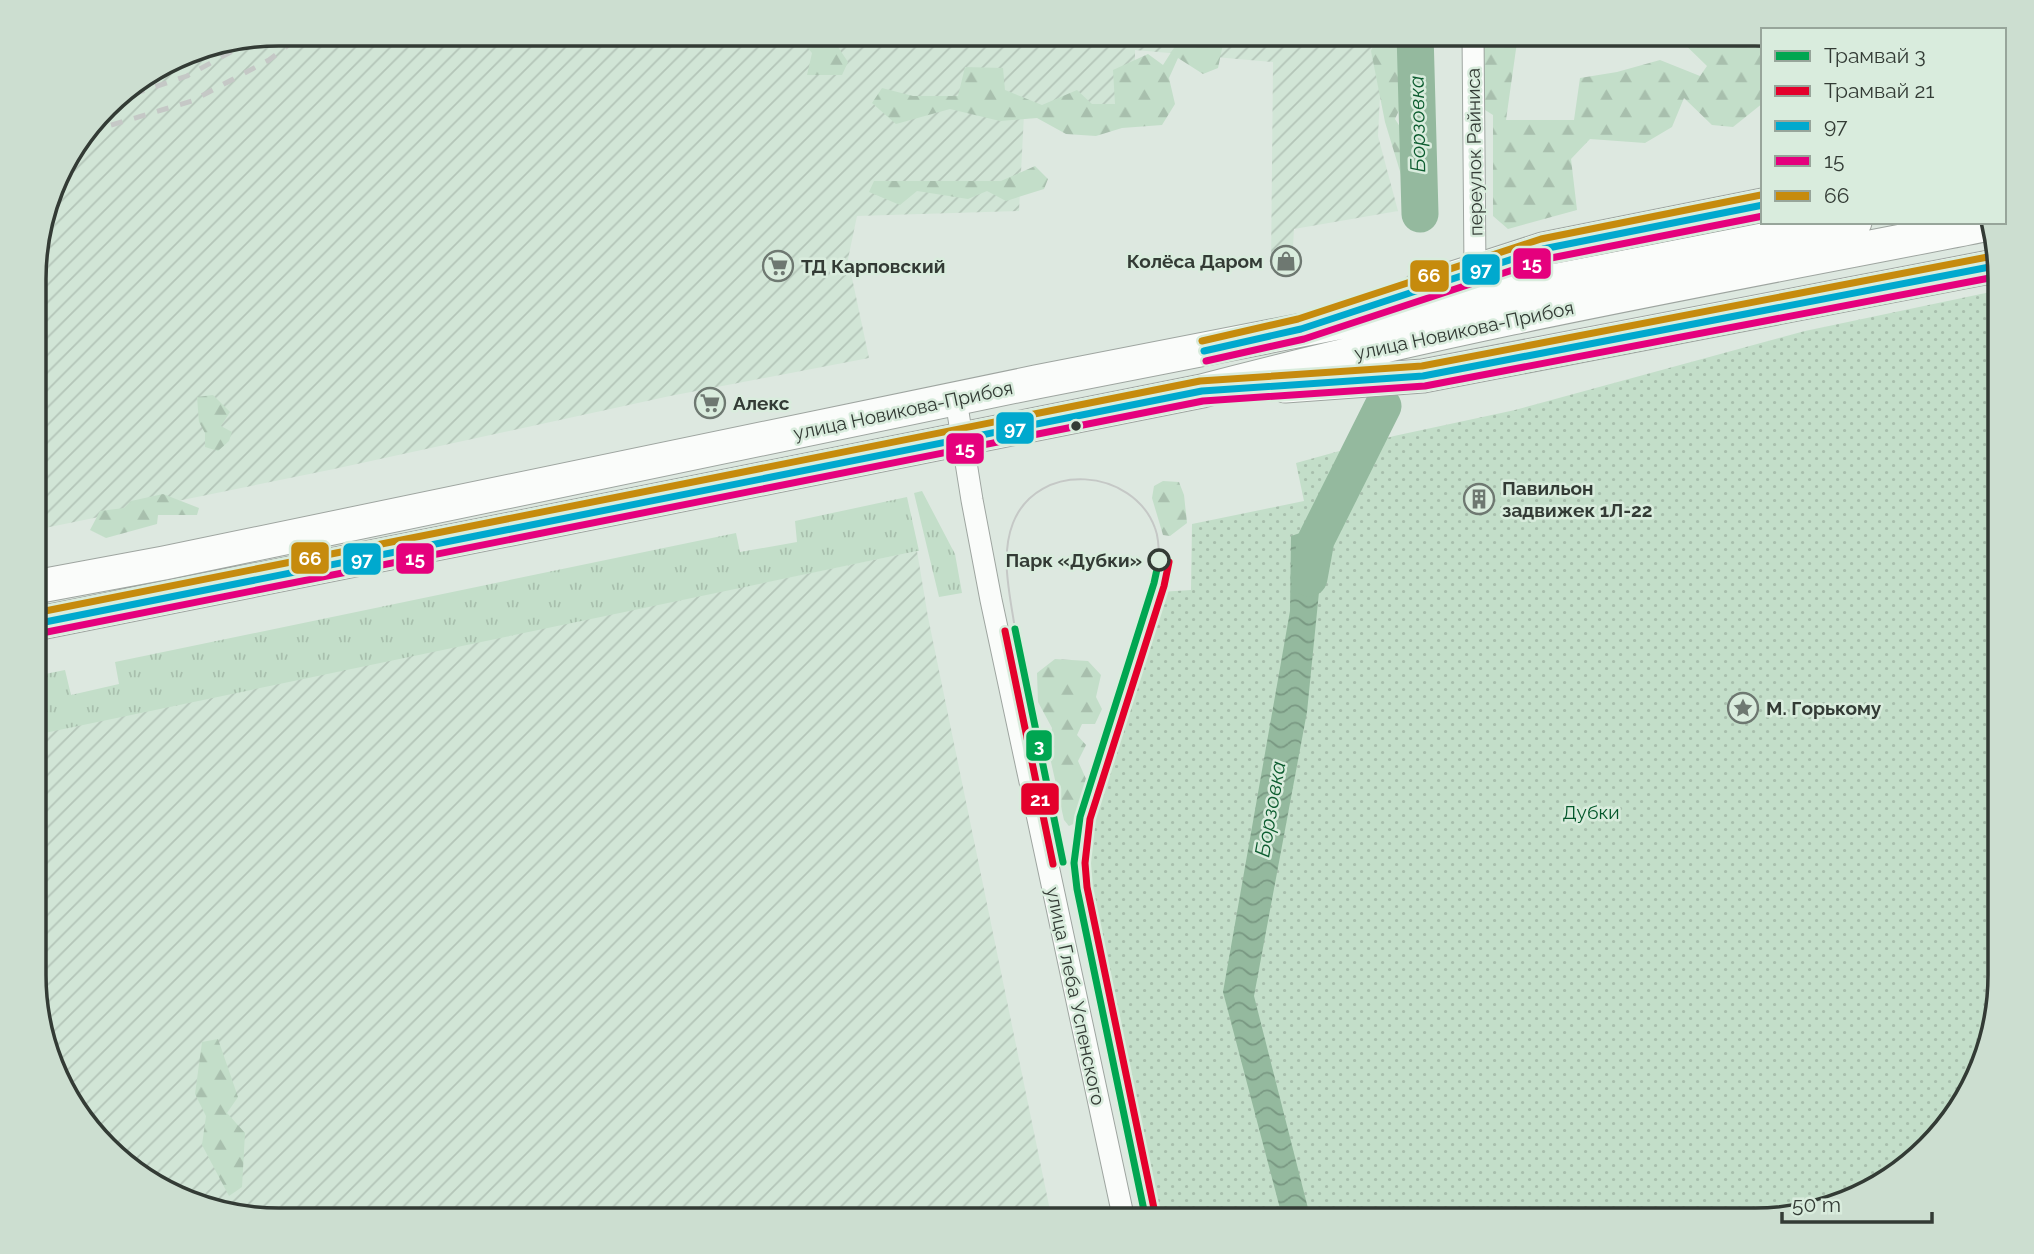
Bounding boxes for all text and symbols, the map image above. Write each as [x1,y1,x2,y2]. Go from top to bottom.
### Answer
legend [1761,28,2006,224]
text: Трамвай 3 [1824,43,1926,68]
street label: переулок Райниса [1462,68,1486,236]
water label: Борзовка [1404,75,1430,173]
text: Трамвай 21 [1824,78,1935,103]
text: 97 [1824,113,1848,138]
text: 15 [1824,148,1844,173]
text: 66 [1824,183,1849,208]
shop icon: Колёса Даром [1269,244,1303,278]
line badge: 15 [1512,247,1552,280]
supermarket icon: ТД Карповский [761,249,795,283]
place label: Колёса Даром [1127,250,1263,272]
text: 15 [1522,252,1542,274]
line badge: 97 [1461,253,1501,286]
place label: ТД Карповский [801,255,945,277]
text: 97 [1470,258,1492,280]
line badge: 66 [1409,259,1450,293]
text: 66 [1417,264,1441,286]
street label: улица Новикова-Прибоя [1352,296,1576,364]
street label: улица Новикова-Прибоя [791,376,1015,444]
supermarket icon: Алекс [693,386,727,420]
place label: Алекс [733,392,790,414]
line badge: 97 [995,411,1035,445]
text: 97 [1004,417,1026,439]
unlabelled marker [1069,419,1083,433]
line badge: 15 [945,432,985,465]
text: 15 [955,437,975,459]
place label: Павильон задвижек 1Л-22 [1502,477,1653,521]
building icon: Павильон задвижек 1Л-22 [1462,482,1496,516]
line badge: 66 [290,541,330,575]
line badge: 97 [342,542,382,576]
line badge: 15 [395,542,435,575]
text: 66 [298,547,322,569]
text: 15 [405,547,425,569]
text: 97 [351,548,373,570]
place label: Парк «Дубки» [1005,549,1142,571]
marker: Парк «Дубки» [1148,549,1170,571]
place icon: М. Горькому [1726,691,1760,725]
place label: М. Горькому [1766,697,1882,719]
line badge: 3 [1025,729,1053,762]
text: 3 [1034,734,1044,756]
water label: Борзовка [1249,759,1291,859]
line badge: 21 [1020,782,1060,816]
text: 21 [1030,788,1050,810]
park label: Дубки [1562,801,1620,823]
street label: улица Глеба Успенского [1042,885,1110,1107]
scale bar [1782,1180,1932,1224]
text: 50 m [1792,1192,1841,1217]

